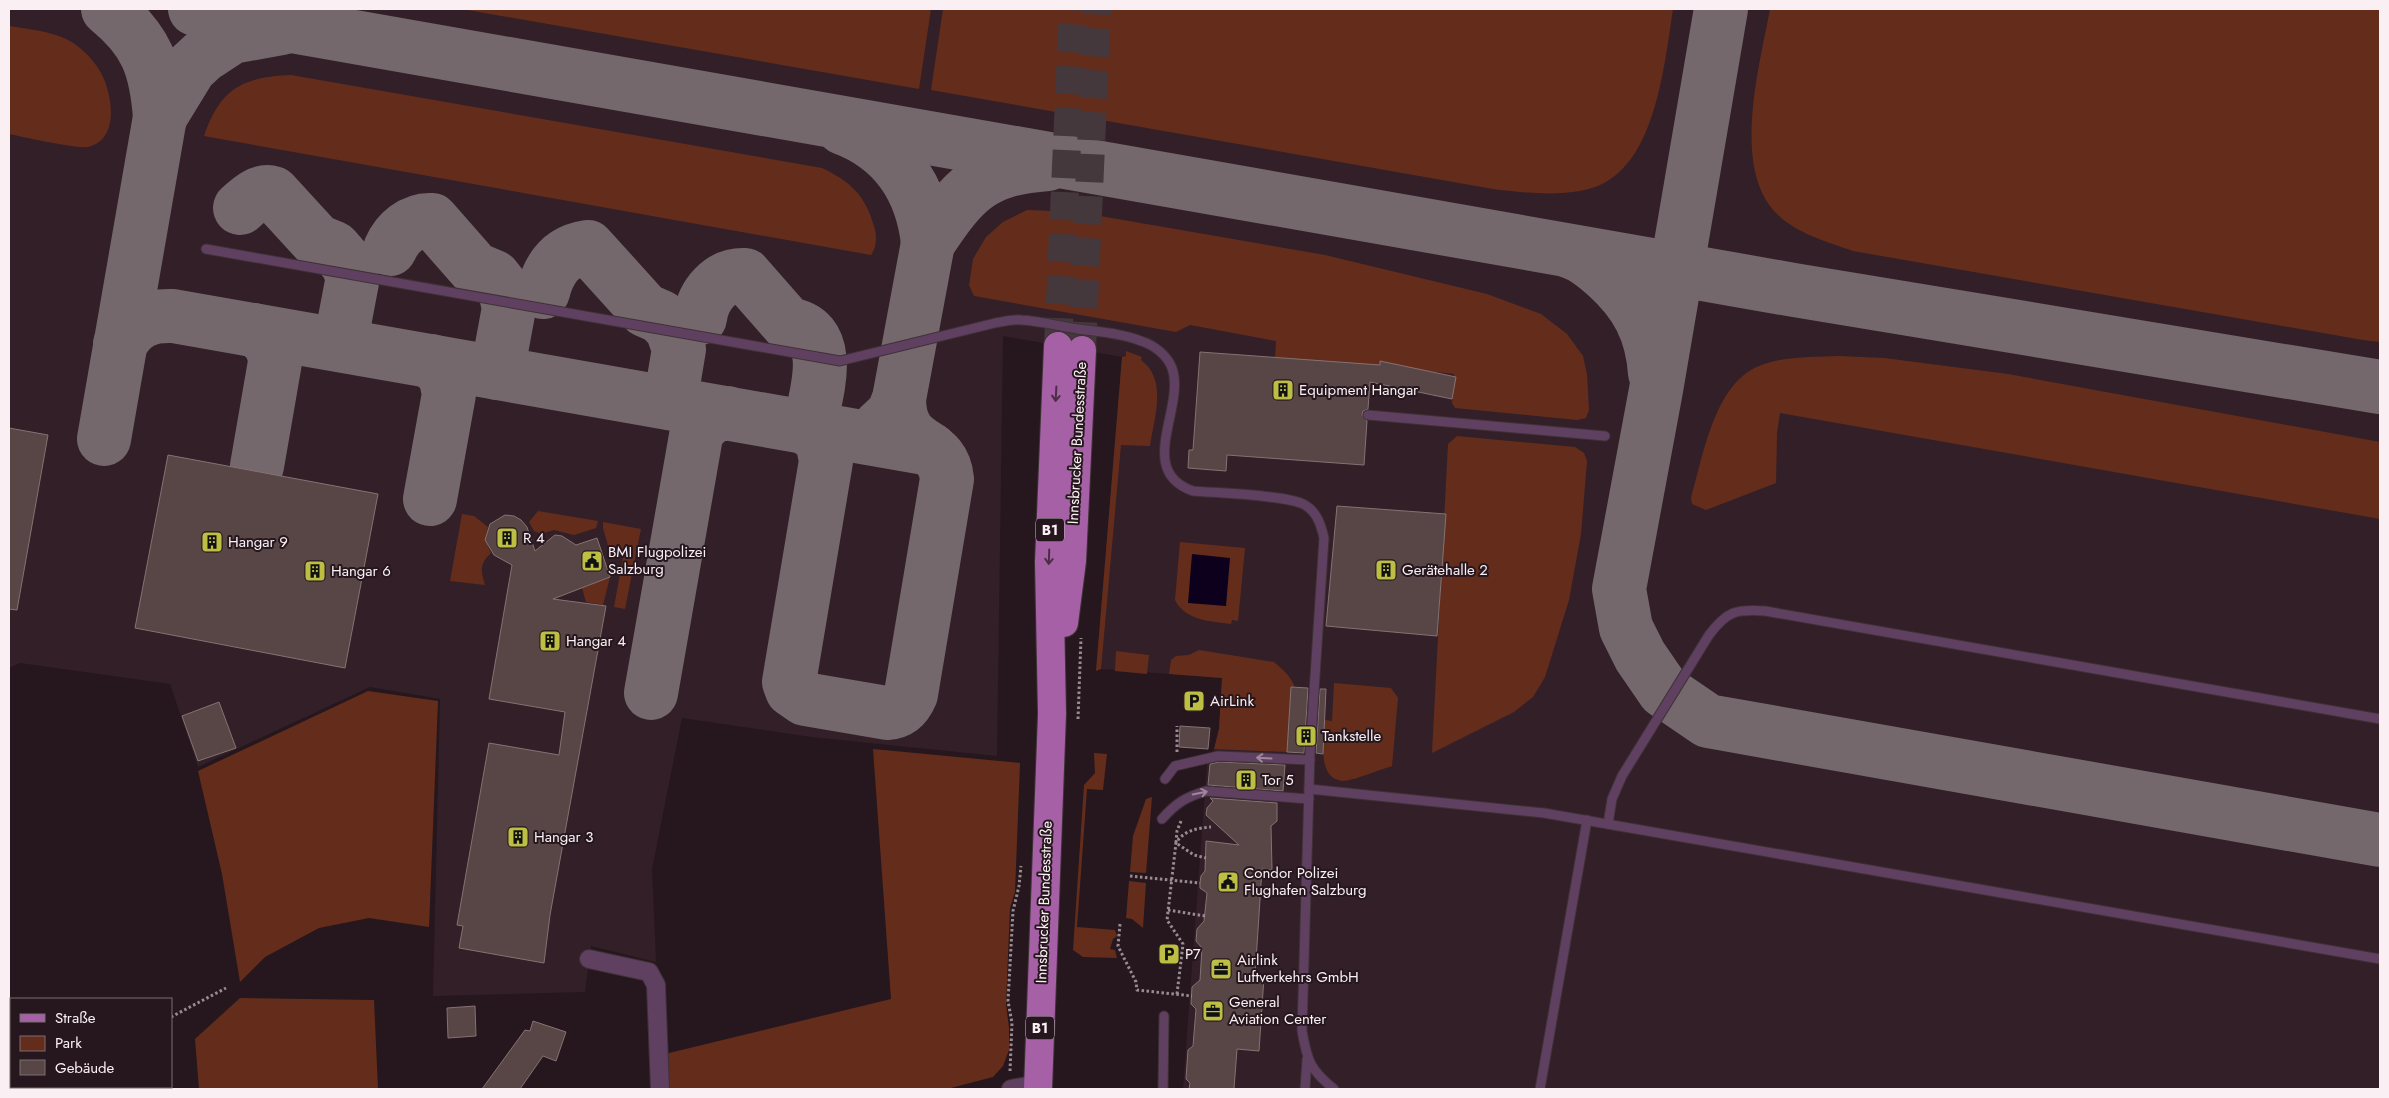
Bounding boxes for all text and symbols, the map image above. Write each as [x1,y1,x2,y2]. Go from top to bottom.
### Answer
street label: Innsbrucker Bundesstraße [1062,361,1092,525]
building icon: Equipment Hangar [1271,378,1295,402]
place label: Equipment Hangar [1299,379,1419,401]
one-way arrow [1051,386,1061,402]
road number: B1 [1036,518,1064,542]
building icon: R 4 [495,526,519,550]
place label: R 4 [523,527,545,549]
building icon: Hangar 9 [200,530,224,554]
place label: Hangar 9 [228,531,288,553]
place label: BMI Flugpolizei Salzburg [608,541,706,580]
one-way arrow [1044,548,1054,564]
public building icon: BMI Flugpolizei Salzburg [580,549,604,573]
building icon: Gerätehalle 2 [1374,558,1398,582]
building icon: Hangar 6 [303,559,327,583]
place label: Gerätehalle 2 [1402,559,1488,581]
place label: Hangar 6 [331,560,391,582]
building icon: Hangar 4 [538,629,562,653]
place label: Hangar 4 [566,630,626,652]
parking icon: AirLink [1182,689,1206,713]
place label: AirLink [1210,690,1254,712]
building icon: Tankstelle [1294,724,1318,748]
place label: Tankstelle [1322,725,1381,747]
one-way arrow [1256,753,1272,762]
building icon: Tor 5 [1234,768,1258,792]
place label: Tor 5 [1262,769,1294,791]
one-way arrow [1191,788,1207,797]
street label: Innsbrucker Bundesstraße [1030,820,1058,984]
building icon: Hangar 3 [506,825,530,849]
place label: Hangar 3 [534,826,593,848]
place label: Condor Polizei Flughafen Salzburg [1244,862,1367,901]
public building icon: Condor Polizei Flughafen Salzburg [1216,870,1240,894]
parking icon: P7 [1157,942,1181,966]
place label: P7 [1185,943,1201,965]
place label: Airlink Luftverkehrs GmbH [1237,949,1359,988]
office icon: Airlink Luftverkehrs GmbH [1209,957,1233,981]
place label: General Aviation Center [1229,991,1327,1030]
legend [10,998,172,1088]
office icon: General Aviation Center [1201,999,1225,1023]
text: Straße [55,1007,96,1029]
road number: B1 [1026,1016,1054,1040]
text: Park [55,1032,82,1054]
text: Gebäude [55,1057,115,1079]

